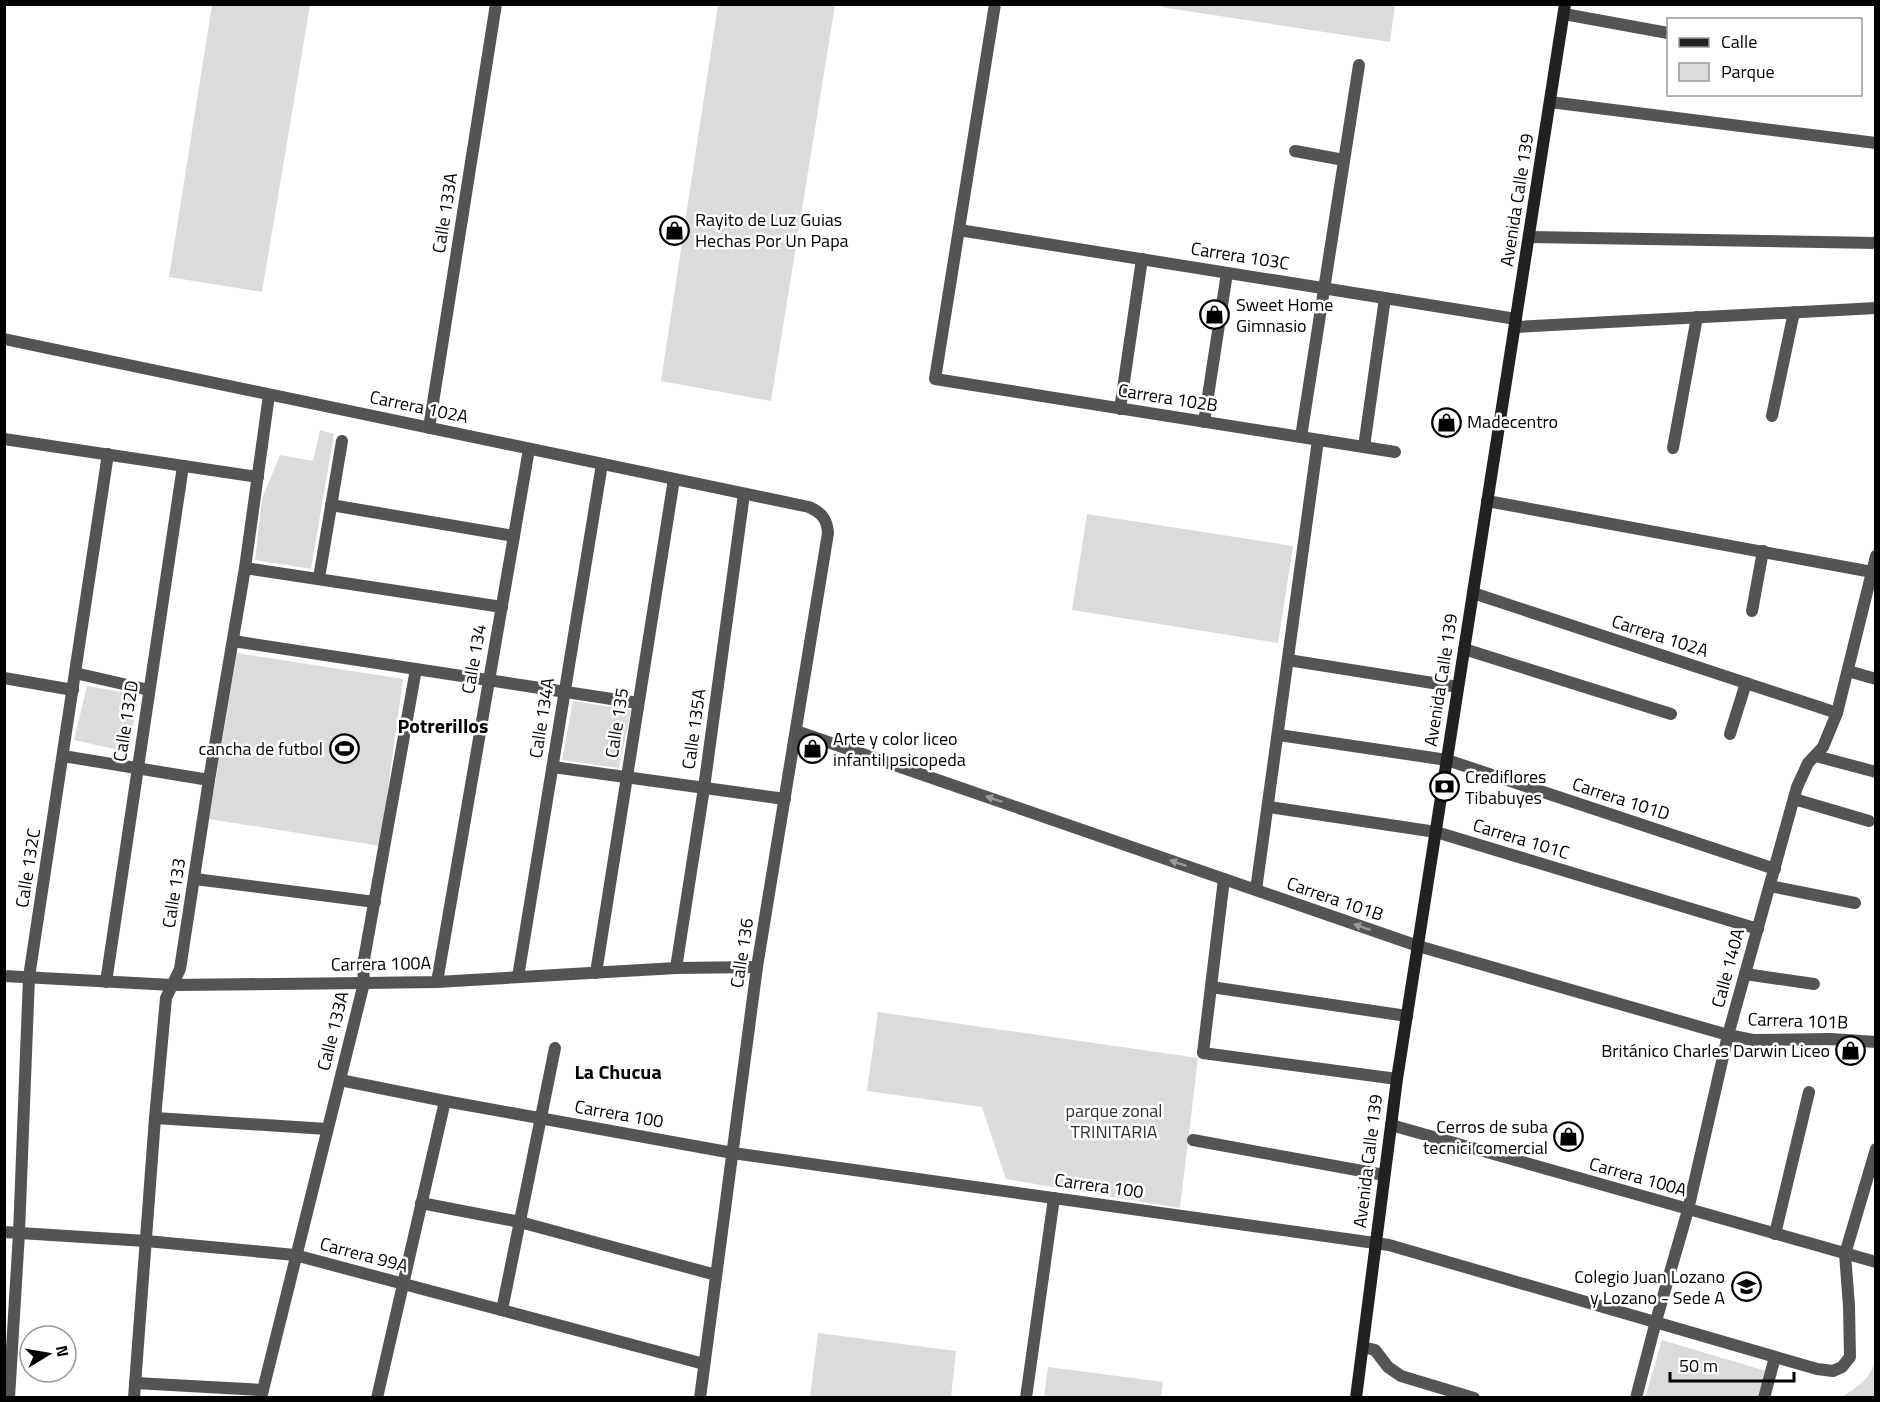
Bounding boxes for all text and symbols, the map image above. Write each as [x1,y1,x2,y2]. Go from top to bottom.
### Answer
legend [1667,18,1862,96]
text: Calle [1721,28,1757,55]
text: Parque [1721,58,1775,85]
street label: Avenida Calle 139 [1493,131,1540,268]
street label: Calle 133A [425,170,464,255]
place label: Rayito de Luz Guias Hechas Por Un Papa [695,206,849,254]
shop icon: Rayito de Luz Guias Hechas Por Un Papa [658,214,690,246]
street label: Carrera 103C [1189,234,1291,277]
place label: Sweet Home Gimnasio [1236,291,1333,339]
shop icon: Sweet Home Gimnasio [1199,299,1231,331]
street label: Carrera 102B [1116,376,1220,419]
street label: Carrera 102A [367,383,471,430]
shop icon: Madecentro [1430,406,1462,438]
place label: Madecentro [1467,408,1558,435]
street label: Carrera 102A [1608,607,1712,664]
street label: Avenida Calle 139 [1417,611,1464,748]
street label: Calle 134 [454,622,493,696]
street label: Calle 134A [522,675,561,760]
street label: Calle 132D [106,678,145,764]
street label: Calle 135 [598,686,635,760]
street label: Calle 135A [674,687,713,771]
district label: Potrerillos [398,710,488,741]
place label: Arte y color liceo infantil psicopeda [833,725,966,773]
sports icon: cancha de futbol [328,733,360,765]
shop icon: Arte y color liceo infantil psicopeda [796,733,828,765]
place label: cancha de futbol [198,735,323,762]
place label: Crediflores Tibabuyes [1465,763,1546,811]
street label: Carrera 101D [1569,770,1673,827]
bank icon: Crediflores Tibabuyes [1428,771,1460,803]
one-way arrow [985,794,1003,804]
street label: Carrera 101C [1470,811,1573,866]
street label: Calle 132C [8,826,47,910]
street label: Calle 133 [155,856,192,930]
one-way arrow [1169,858,1187,868]
street label: Carrera 101B [1283,869,1387,928]
street label: Calle 136 [723,916,760,990]
one-way arrow [1353,922,1371,932]
street label: Calle 140A [1704,925,1751,1011]
street label: Carrera 100A [331,949,432,978]
street label: Calle 133A [310,988,355,1074]
street label: Carrera 101B [1747,1005,1849,1036]
shop icon: Británico Charles Darwin Liceo [1835,1035,1867,1067]
place label: Británico Charles Darwin Liceo [1601,1037,1830,1064]
district label: La Chucua [574,1056,662,1087]
street label: Carrera 100 [573,1092,666,1135]
street label: Avenida Calle 139 [1346,1093,1389,1229]
park label: parque zonal TRINITARIA [1065,1097,1163,1145]
place label: Cerros de suba tecnici comercial [1423,1113,1548,1161]
shop icon: Cerros de suba tecnici comercial [1553,1121,1585,1153]
street label: Carrera 100A [1586,1150,1690,1203]
street label: Carrera 100 [1053,1166,1145,1205]
street label: Carrera 99A [317,1230,411,1279]
place label: Colegio Juan Lozano y Lozano - Sede A [1574,1263,1725,1311]
school or university icon: Colegio Juan Lozano y Lozano - Sede A [1730,1271,1762,1303]
north arrow [18,1324,78,1384]
text: N [50,1343,76,1359]
scale bar [1670,1345,1794,1383]
text: 50 m [1679,1352,1718,1379]

